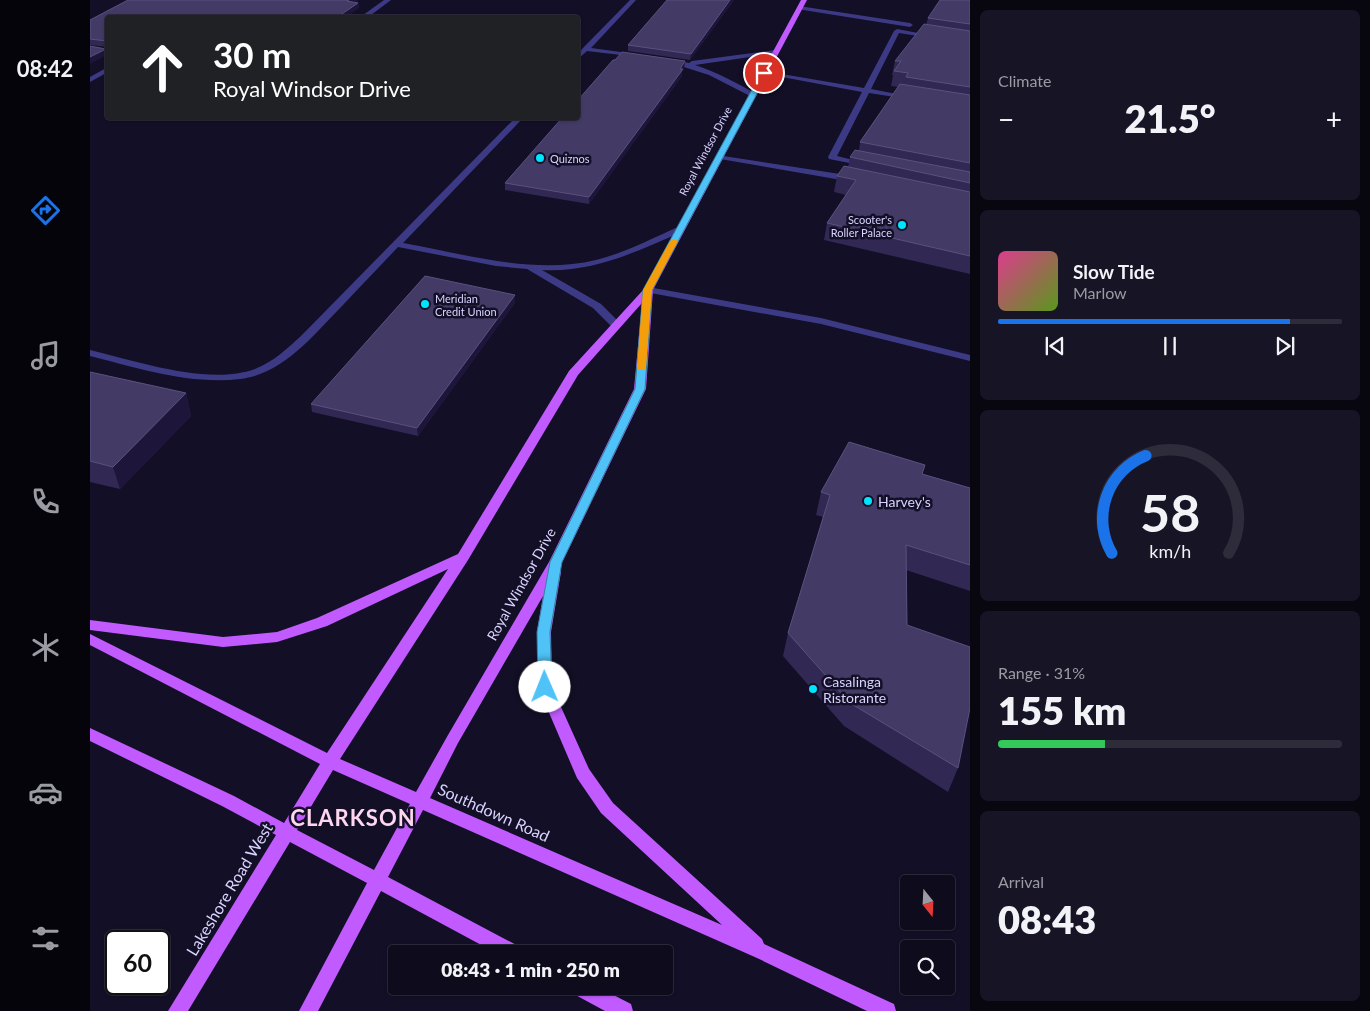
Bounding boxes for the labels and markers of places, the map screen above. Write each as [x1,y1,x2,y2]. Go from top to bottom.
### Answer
pin [743,52,785,94]
marker: Quiznos [534,152,546,164]
place label: Quiznos [550,152,590,165]
place label: Scooter's Roller Palace [831,213,892,239]
marker: Scooter's Roller Palace [896,219,908,231]
place label: Meridian Credit Union [435,292,497,318]
marker: Meridian Credit Union [419,298,431,310]
place label: Harvey's [878,493,931,510]
marker: Harvey's [862,495,874,507]
place label: Casalinga Ristorante [823,673,886,706]
marker: Casalinga Ristorante [807,683,819,695]

